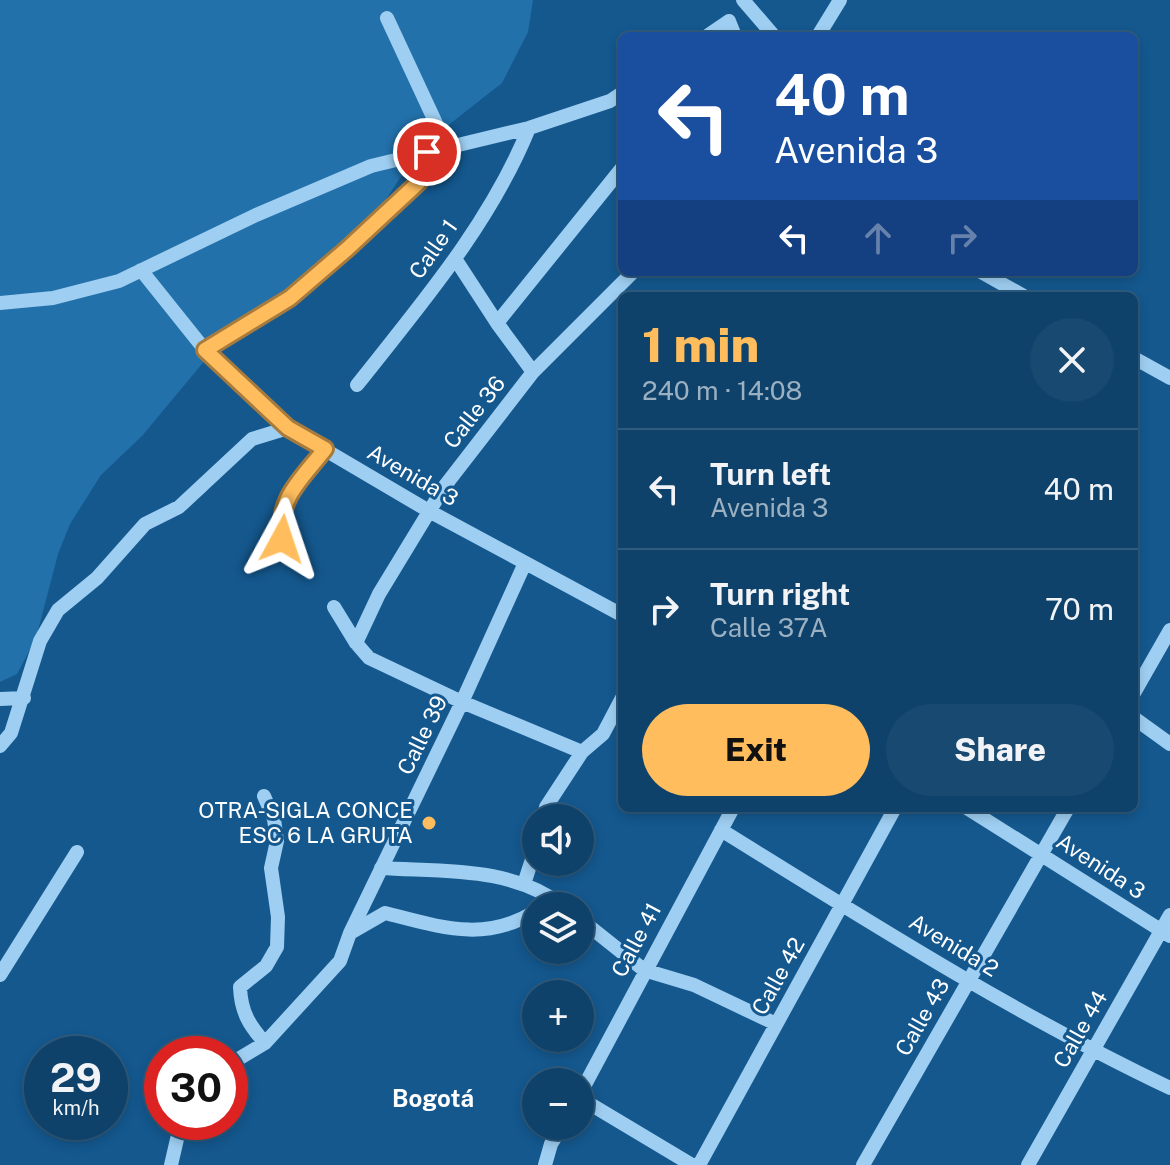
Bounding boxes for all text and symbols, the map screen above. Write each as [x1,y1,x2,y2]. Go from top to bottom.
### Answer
text: 40 m [774,62,910,128]
icon: left [642,64,746,168]
pin [393,118,461,186]
text: Avenida 3 [774,129,938,171]
icon: arrive [405,130,449,174]
street label: Calle 1 [403,214,463,284]
icon: left [772,216,816,260]
icon: ahead [856,216,900,260]
icon: right [940,216,984,260]
text: 1 min [642,316,759,373]
button: close [1030,318,1114,402]
street label: Calle 36 [438,371,510,453]
text: 240 m · 14:08 [642,375,802,406]
street label: Avenida 3 [363,439,463,511]
text: Turn left [710,456,831,492]
icon: left [642,467,686,511]
text: 40 m [1044,471,1114,507]
text: Avenida 3 [710,492,829,523]
position arrow [240,497,324,581]
text: Turn right [710,576,850,612]
icon: right [642,587,686,631]
text: 70 m [1045,591,1114,627]
text: Calle 37A [710,612,828,643]
street label: Calle 39 [392,691,452,779]
button: Exit [642,704,870,796]
button: Share [886,704,1114,796]
place label: OTRA-SIGLA CONCE ESC 6 LA GRUTA [198,797,413,848]
map controls [522,804,594,1140]
button: sound [522,804,594,876]
marker: OTRA-SIGLA CONCE ESC 6 LA GRUTA [420,814,438,832]
street label: Avenida 3 [1052,828,1150,904]
button: layers [522,892,594,964]
street label: Calle 41 [606,899,666,981]
street label: Avenida 2 [905,908,1003,982]
street label: Calle 42 [746,933,810,1019]
street label: Calle 43 [889,974,955,1060]
button: + [522,980,594,1052]
street label: Calle 44 [1048,986,1113,1072]
speed limit sign: 30 [144,1036,248,1140]
text: 29 [50,1054,102,1101]
button: − [522,1068,594,1140]
district label: Bogotá [392,1084,474,1112]
text: km/h [52,1096,100,1120]

